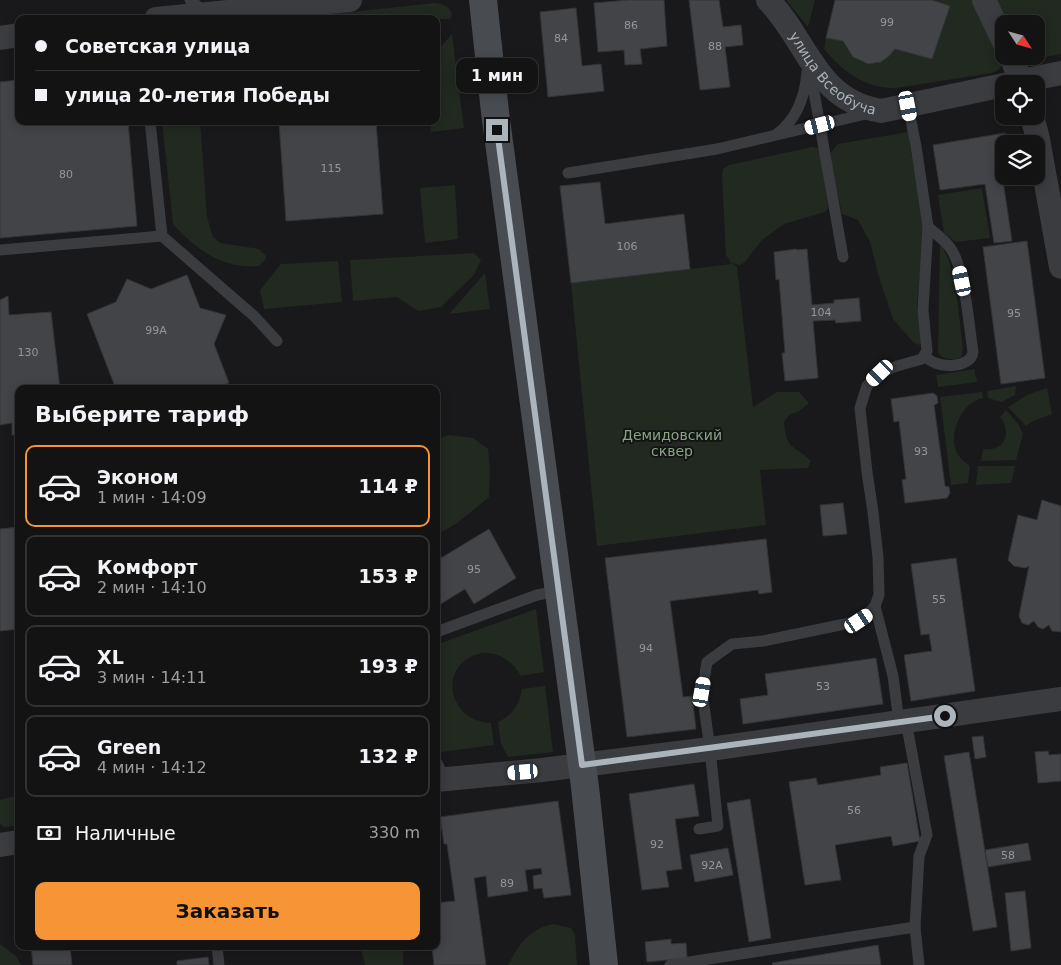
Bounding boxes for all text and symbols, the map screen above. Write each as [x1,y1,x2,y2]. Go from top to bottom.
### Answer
north arrow [995,15,1045,65]
map controls [995,15,1045,185]
house number: 99 [880,16,894,29]
house number: 86 [624,19,638,32]
street label: улица Всеобуча [786,29,878,118]
house number: 84 [554,32,568,45]
text: Советская улица [65,35,250,57]
house number: 88 [708,40,722,53]
callout: 1 мин [456,58,538,92]
text: 1 мин [471,66,523,85]
button: locate [995,75,1045,125]
text: улица 20-летия Победы [65,84,330,106]
car [897,90,918,122]
car [803,114,836,136]
route end [486,119,508,141]
button: layers [995,135,1045,185]
house number: 115 [321,162,342,175]
house number: 80 [59,168,73,181]
house number: 106 [617,240,638,253]
car [951,265,972,297]
house number: 104 [811,306,832,319]
house number: 95 [1007,307,1021,320]
house number: 99А [145,324,167,337]
house number: 130 [18,346,39,359]
car [863,357,896,389]
text: Выберите тариф [35,402,249,427]
park label: Демидовский сквер [622,427,722,459]
house number: 93 [914,445,928,458]
icon: car [37,464,82,509]
text: Эконом [97,466,179,488]
text: 114 ₽ [359,475,418,497]
text: 1 мин · 14:09 [97,488,207,507]
icon: car [37,554,82,599]
text: Комфорт [97,556,198,578]
house number: 95 [467,563,481,576]
text: 153 ₽ [359,565,418,587]
text: 2 мин · 14:10 [97,578,207,597]
house number: 55 [932,593,946,606]
car [842,606,875,636]
house number: 94 [639,642,653,655]
icon: car [37,644,82,689]
text: XL [97,646,124,668]
text: 193 ₽ [359,655,418,677]
text: 3 мин · 14:11 [97,668,207,687]
car [692,676,711,708]
house number: 53 [816,680,830,693]
route start [934,705,956,727]
icon: car [37,734,82,779]
text: Green [97,736,161,758]
text: 132 ₽ [359,745,418,767]
text: 4 мин · 14:12 [97,758,207,777]
car [507,763,538,781]
house number: 56 [847,804,861,817]
icon: cash [35,819,63,847]
text: Наличные [75,822,176,844]
text: 330 m [369,823,420,842]
house number: 92 [650,838,664,851]
house number: 58 [1001,849,1015,862]
house number: 92А [701,859,723,872]
house number: 89 [500,877,514,890]
button: Заказать [35,882,420,940]

